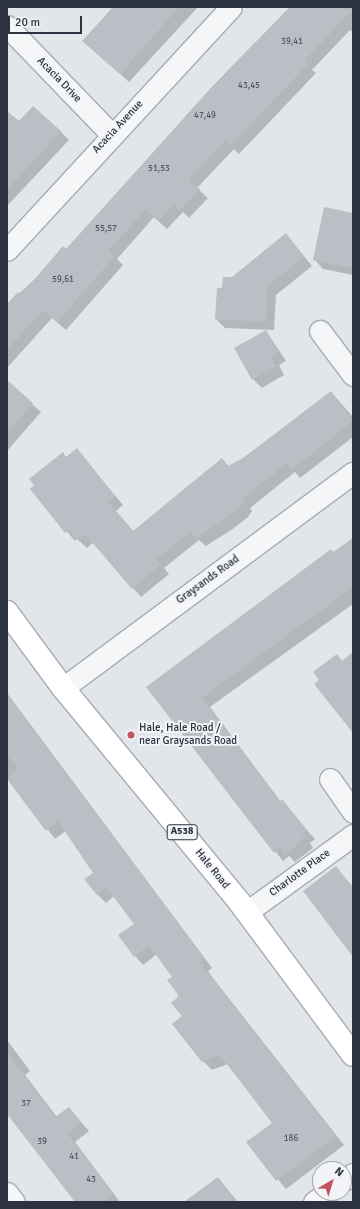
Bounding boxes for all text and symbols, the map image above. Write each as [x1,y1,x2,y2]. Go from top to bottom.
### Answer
scale bar [10,8,84,34]
text: 20 m [15,15,40,30]
house number: 39,41 [281,37,303,47]
street label: Acacia Drive [34,54,84,106]
house number: 43,45 [238,81,260,91]
street label: Acacia Avenue [90,98,146,156]
house number: 47,49 [194,111,216,121]
house number: 51,53 [148,164,170,174]
house number: 55,57 [95,224,117,234]
house number: 59,61 [52,275,74,285]
street label: Graysands Road [174,553,242,607]
place label: Hale, Hale Road / near Graysands Road [139,722,237,748]
marker: Hale, Hale Road / near Graysands Road [126,730,136,740]
road number: A538 [166,824,198,840]
street label: Hale Road [192,846,232,892]
street label: Charlotte Place [267,846,333,900]
house number: 37 [21,1099,31,1109]
house number: 186 [284,1134,298,1144]
house number: 39 [37,1137,47,1147]
house number: 41 [69,1152,79,1162]
north arrow [312,1161,352,1201]
text: N [332,1164,346,1179]
house number: 43 [86,1175,96,1185]

